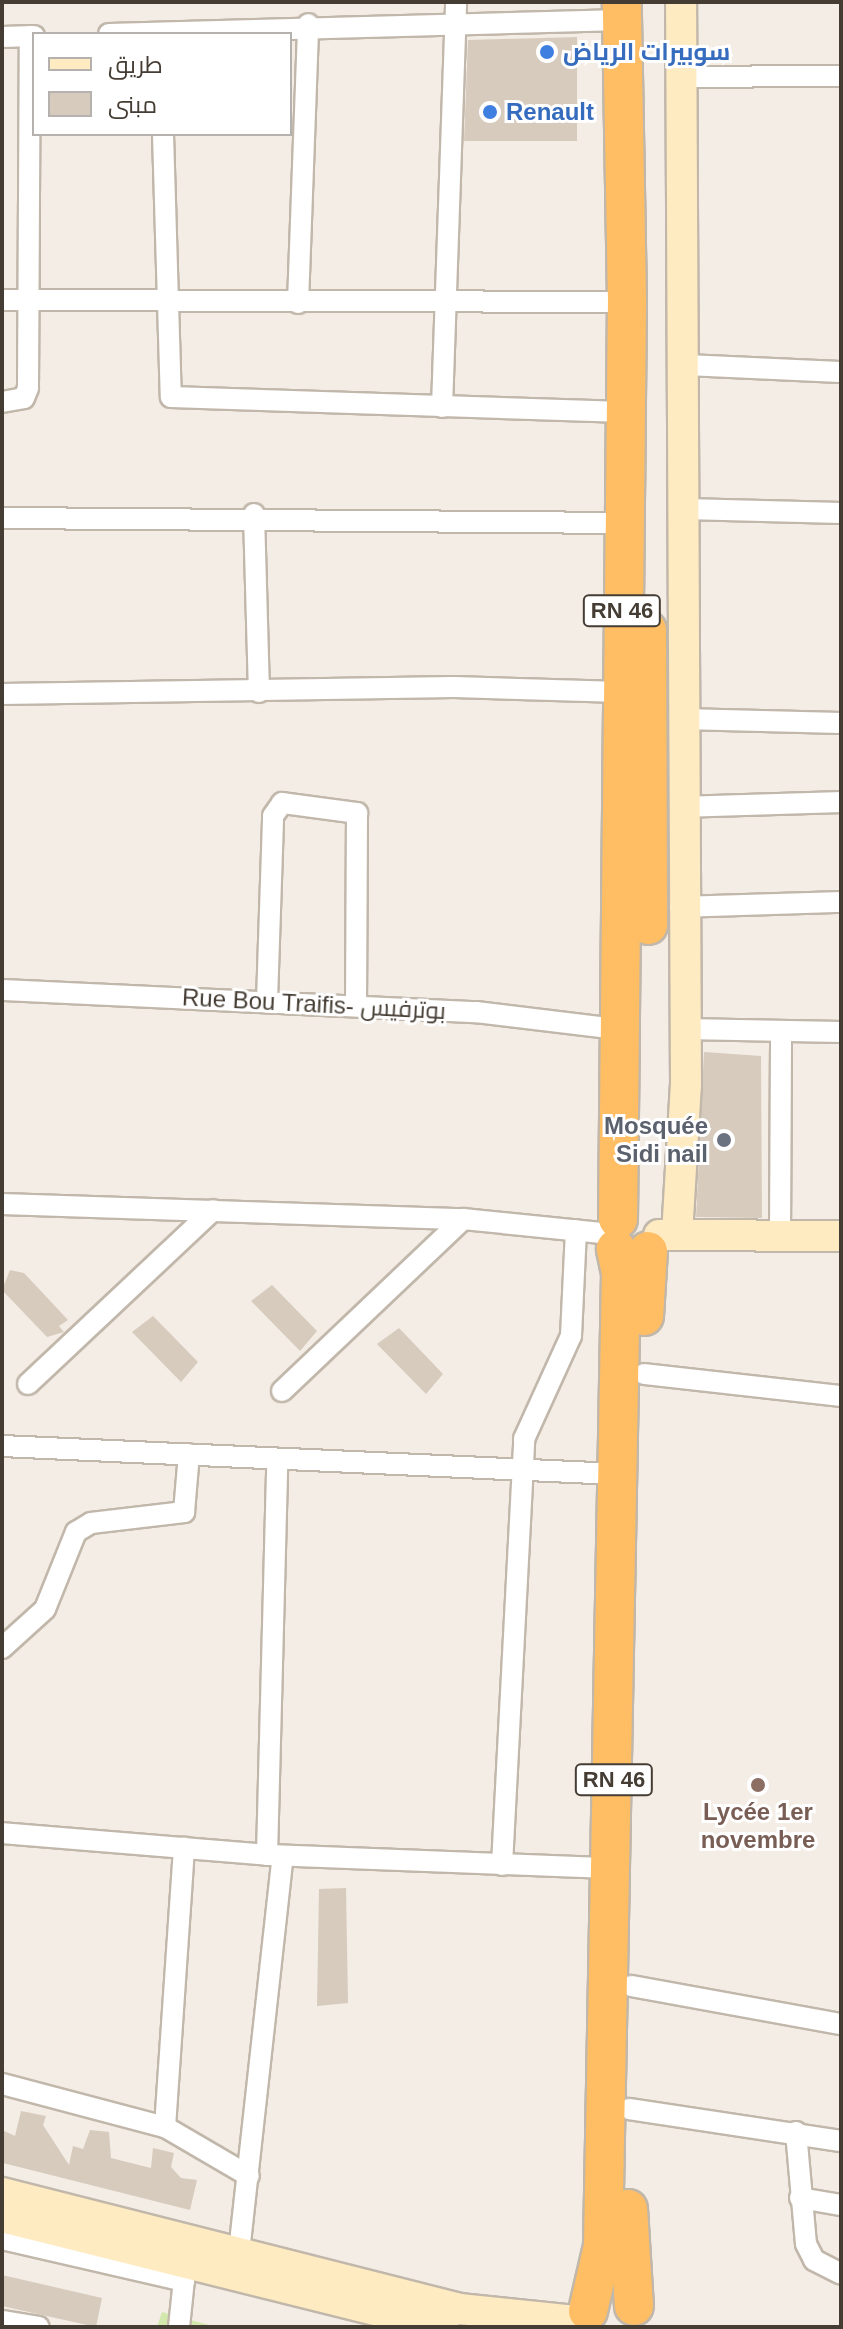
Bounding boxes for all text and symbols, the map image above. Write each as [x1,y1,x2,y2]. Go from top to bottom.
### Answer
legend [32,32,292,136]
place label: سوبيرات الرياض [563,38,730,66]
marker: سوبيرات الرياض [538,43,556,61]
text: طريق [108,51,163,78]
text: مبنى [108,91,157,118]
place label: Renault [506,98,594,126]
marker: Renault [481,103,499,121]
road number: RN 46 [582,593,662,629]
street label: Rue Bou Traifis- بوترفيس [181,983,447,1025]
place label: Mosquée Sidi nail [604,1112,708,1168]
marker: Mosquée Sidi nail [715,1131,733,1149]
road number: RN 46 [574,1762,654,1798]
marker: Lycée 1er novembre [749,1776,767,1794]
place label: Lycée 1er novembre [701,1798,815,1854]

